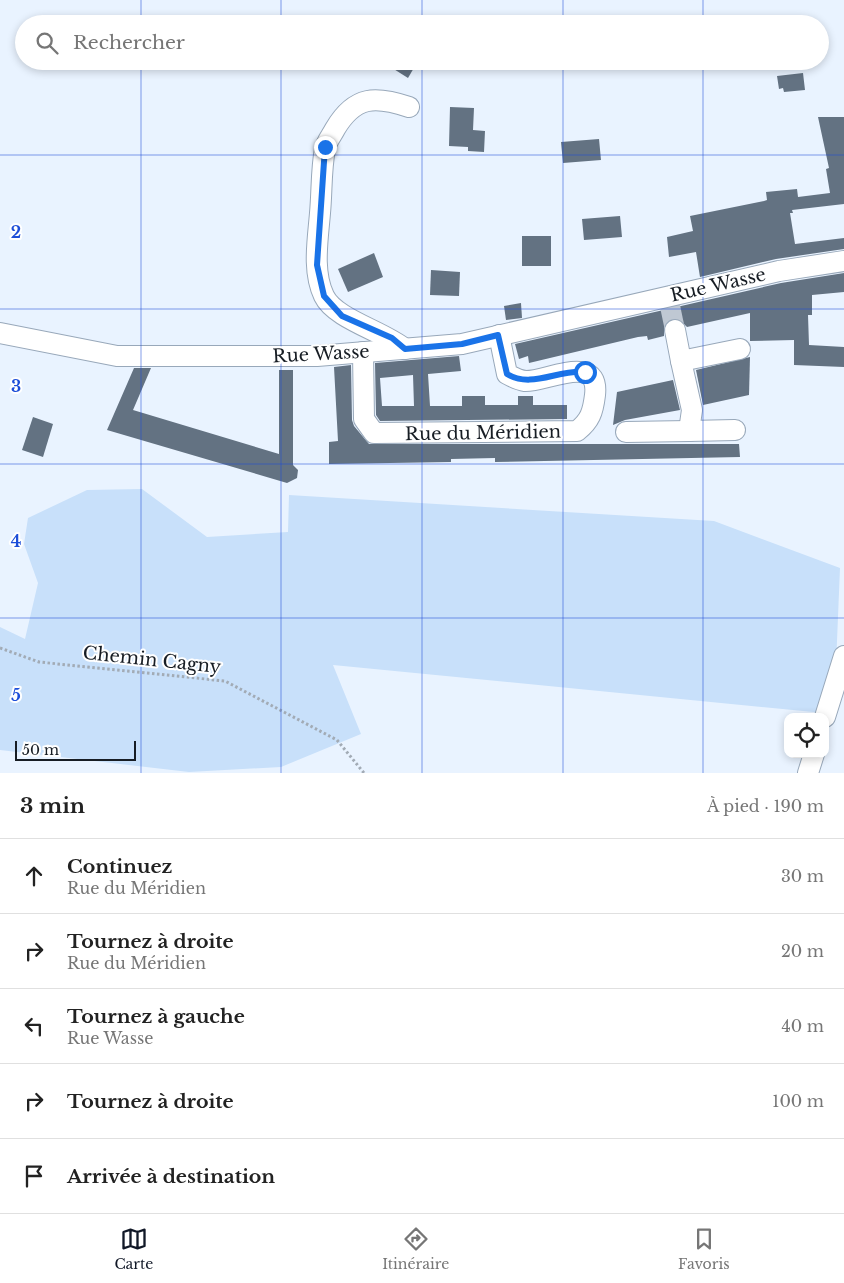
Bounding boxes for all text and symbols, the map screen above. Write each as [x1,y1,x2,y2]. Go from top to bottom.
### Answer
search box [15,15,829,70]
icon: search [33,29,61,57]
text: Rechercher [73,31,185,54]
route end [314,136,337,159]
text: 2 [11,222,21,242]
street label: Rue Wasse [668,263,768,307]
street label: Rue Wasse [272,340,370,368]
route start [574,361,597,384]
text: 3 [11,376,21,396]
street label: Rue du Méridien [405,421,561,445]
text: 4 [11,531,21,551]
street label: Chemin Cagny [82,642,223,678]
text: 5 [11,685,21,705]
map controls [784,713,829,758]
button: locate [784,713,829,758]
scale bar [15,738,136,761]
text: 50 m [22,741,59,759]
text: 3 min [20,793,85,819]
text: À pied · 190 m [707,796,824,816]
text: Continuez [67,855,172,878]
icon: ahead [20,862,48,890]
text: 30 m [781,866,824,886]
text: Rue du Méridien [67,878,206,898]
text: Tournez à droite [67,930,234,953]
icon: right [20,937,48,965]
text: 20 m [781,941,824,961]
text: Rue du Méridien [67,953,206,973]
text: Tournez à gauche [67,1005,245,1028]
icon: left [20,1012,48,1040]
text: 40 m [781,1016,824,1036]
text: Rue Wasse [67,1028,153,1048]
icon: right [20,1087,48,1115]
text: Tournez à droite [67,1090,234,1113]
text: 100 m [772,1091,824,1111]
icon: arrive [20,1162,48,1190]
text: Arrivée à destination [67,1165,275,1188]
tab: Carte [114,1225,153,1273]
tab: Itinéraire [382,1225,449,1273]
tab: Favoris [678,1225,730,1273]

